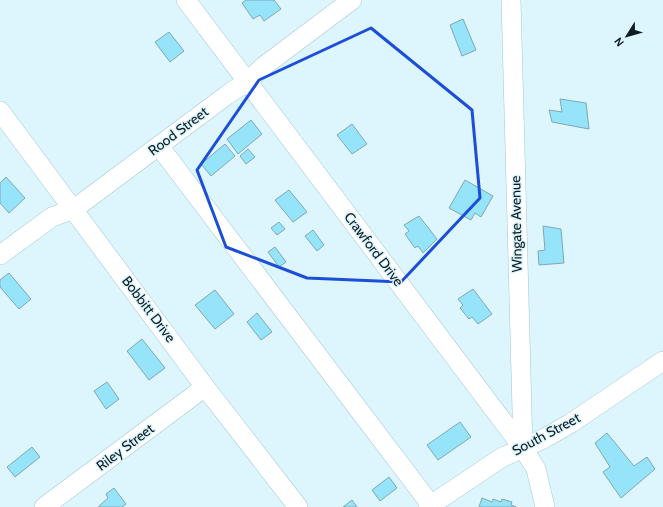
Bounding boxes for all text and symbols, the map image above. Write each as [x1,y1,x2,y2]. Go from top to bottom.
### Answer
north arrow [607,16,647,56]
text: N [611,35,627,49]
street label: Rood Street [144,102,212,159]
street label: Wingate Avenue [506,175,526,273]
street label: Crawford Drive [340,208,408,290]
street label: Bobbitt Drive [118,272,180,346]
street label: South Street [509,408,583,459]
street label: Riley Street [92,419,158,475]

